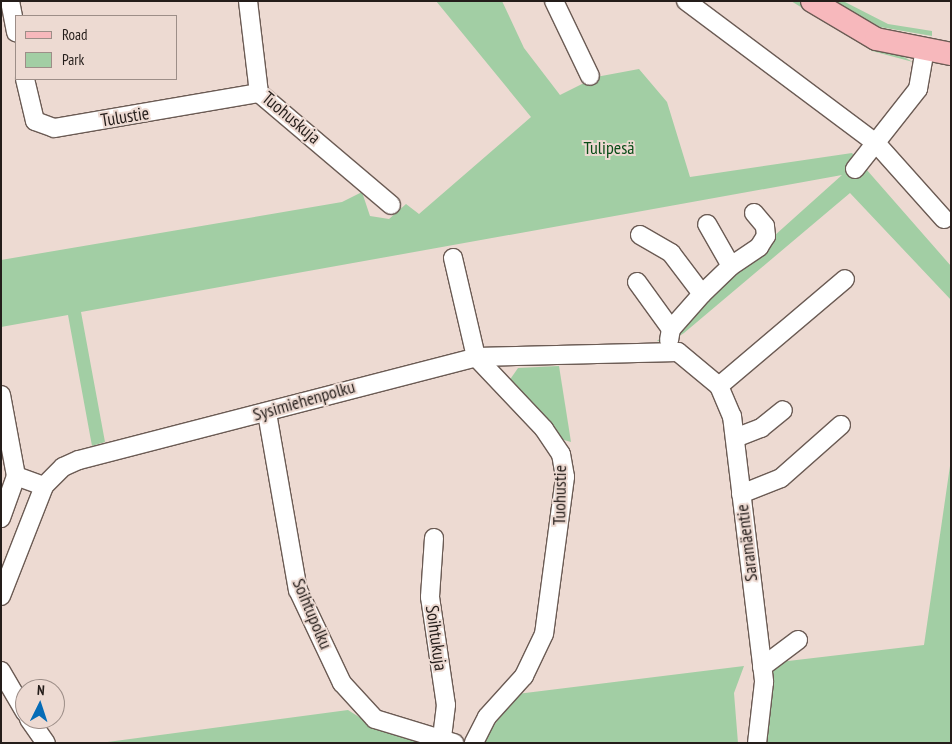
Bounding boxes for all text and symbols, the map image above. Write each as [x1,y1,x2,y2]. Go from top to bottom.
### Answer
legend [15,15,178,80]
text: Road [62,25,88,44]
text: Park [62,50,84,69]
street label: Tuohuskuja [257,87,325,149]
street label: Tulustie [99,103,151,131]
park label: Tulipesä [584,137,634,159]
street label: Sysimiehenpolku [250,376,358,426]
street label: Tuohustie [549,465,571,525]
street label: Saramäentie [732,503,762,583]
street label: Soihtupolku [287,575,337,653]
street label: Soihtukuja [421,604,451,672]
north arrow [15,679,65,729]
text: N [37,681,45,699]

